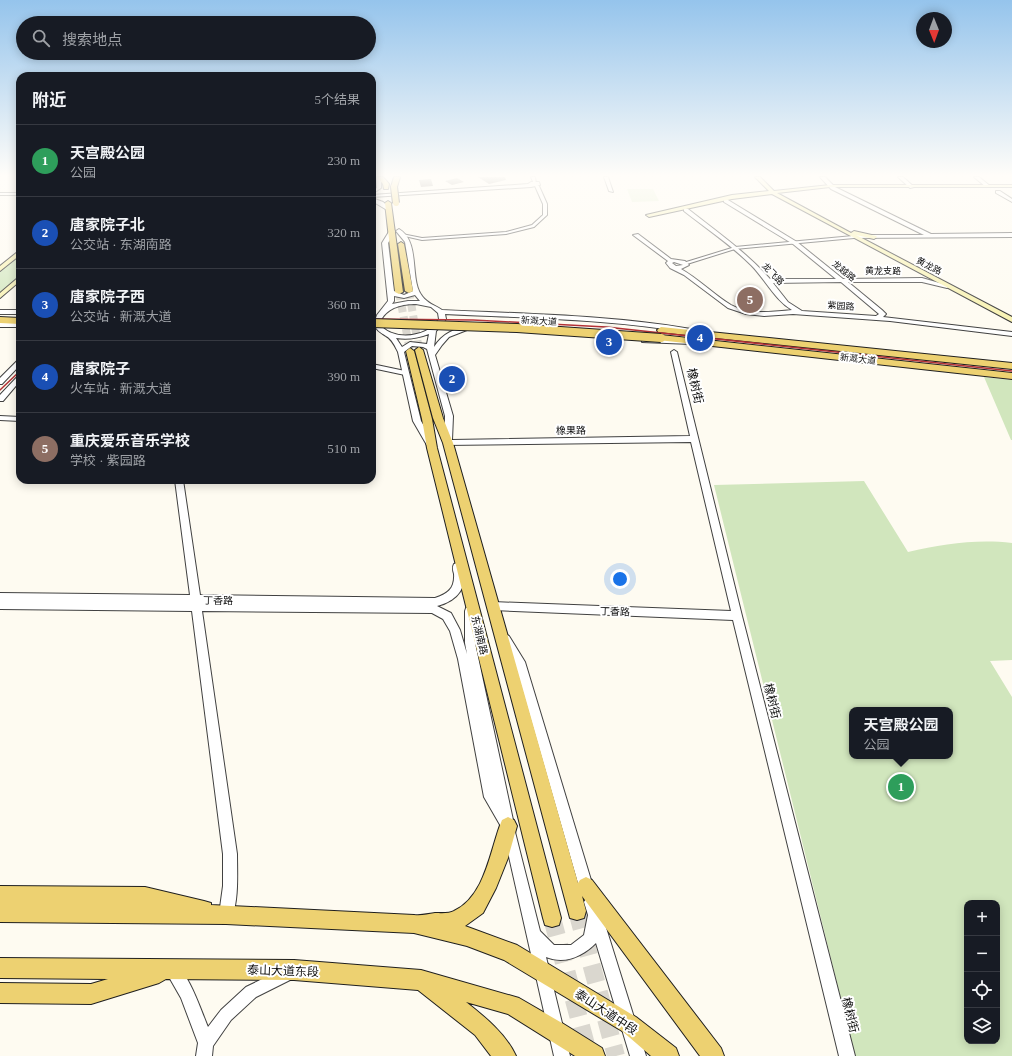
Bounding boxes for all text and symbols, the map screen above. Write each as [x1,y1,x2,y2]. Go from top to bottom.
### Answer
north arrow [916,12,952,48]
search box [16,16,376,60]
icon: search [30,27,52,49]
text: 搜索地点 [62,32,122,48]
text: 附近 [32,91,66,110]
text: 5个结果 [314,92,360,107]
text: 天宫殿公园 [70,145,145,161]
text: 1 [42,153,48,168]
text: 230 m [327,153,360,168]
text: 公园 [70,165,96,180]
text: 唐家院子北 [70,217,145,233]
text: 2 [42,225,48,240]
text: 320 m [327,225,360,240]
text: 公交站 · 东湖南路 [70,237,172,252]
street label: 黄龙路 [915,255,944,277]
street label: 龙越路 [830,258,858,283]
street label: 龙飞路 [760,260,787,287]
street label: 黄龙支路 [865,265,901,276]
pin: 5 [737,285,763,315]
text: 唐家院子西 [70,289,145,305]
text: 3 [42,297,48,312]
text: 360 m [327,297,360,312]
street label: 紫园路 [827,300,855,312]
text: 公交站 · 新溉大道 [70,309,172,324]
street label: 新溉大道 [521,315,557,327]
pin: 4 [687,323,713,353]
pin: 3 [596,327,622,357]
street label: 新溉大道 [840,352,876,366]
text: 唐家院子 [70,361,130,377]
pin: 2 [439,364,465,394]
street label: 橡树街 [684,367,706,405]
text: 4 [42,369,48,384]
text: 390 m [327,369,360,384]
text: 火车站 · 新溉大道 [70,381,172,396]
street label: 橡果路 [556,425,586,436]
text: 重庆爱乐音乐学校 [70,433,190,449]
text: 5 [42,441,48,456]
text: 510 m [327,441,360,456]
text: 学校 · 紫园路 [70,453,146,468]
your location [610,569,630,589]
street label: 丁香路 [203,595,233,606]
street label: 丁香路 [600,605,630,618]
street label: 东湖南路 [469,614,490,656]
street label: 橡树街 [761,682,783,720]
popup [849,707,953,759]
text: 天宫殿公园 [863,717,939,733]
text: 公园 [863,737,890,752]
pin: 1 [888,772,914,802]
map controls [964,900,1000,1044]
button: + [964,900,1000,936]
button: − [964,936,1000,972]
street label: 泰山大道东段 [247,963,319,979]
button: locate [964,972,1000,1008]
street label: 泰山大道中段 [572,987,640,1037]
street label: 橡树街 [839,996,861,1034]
button: layers [964,1008,1000,1044]

